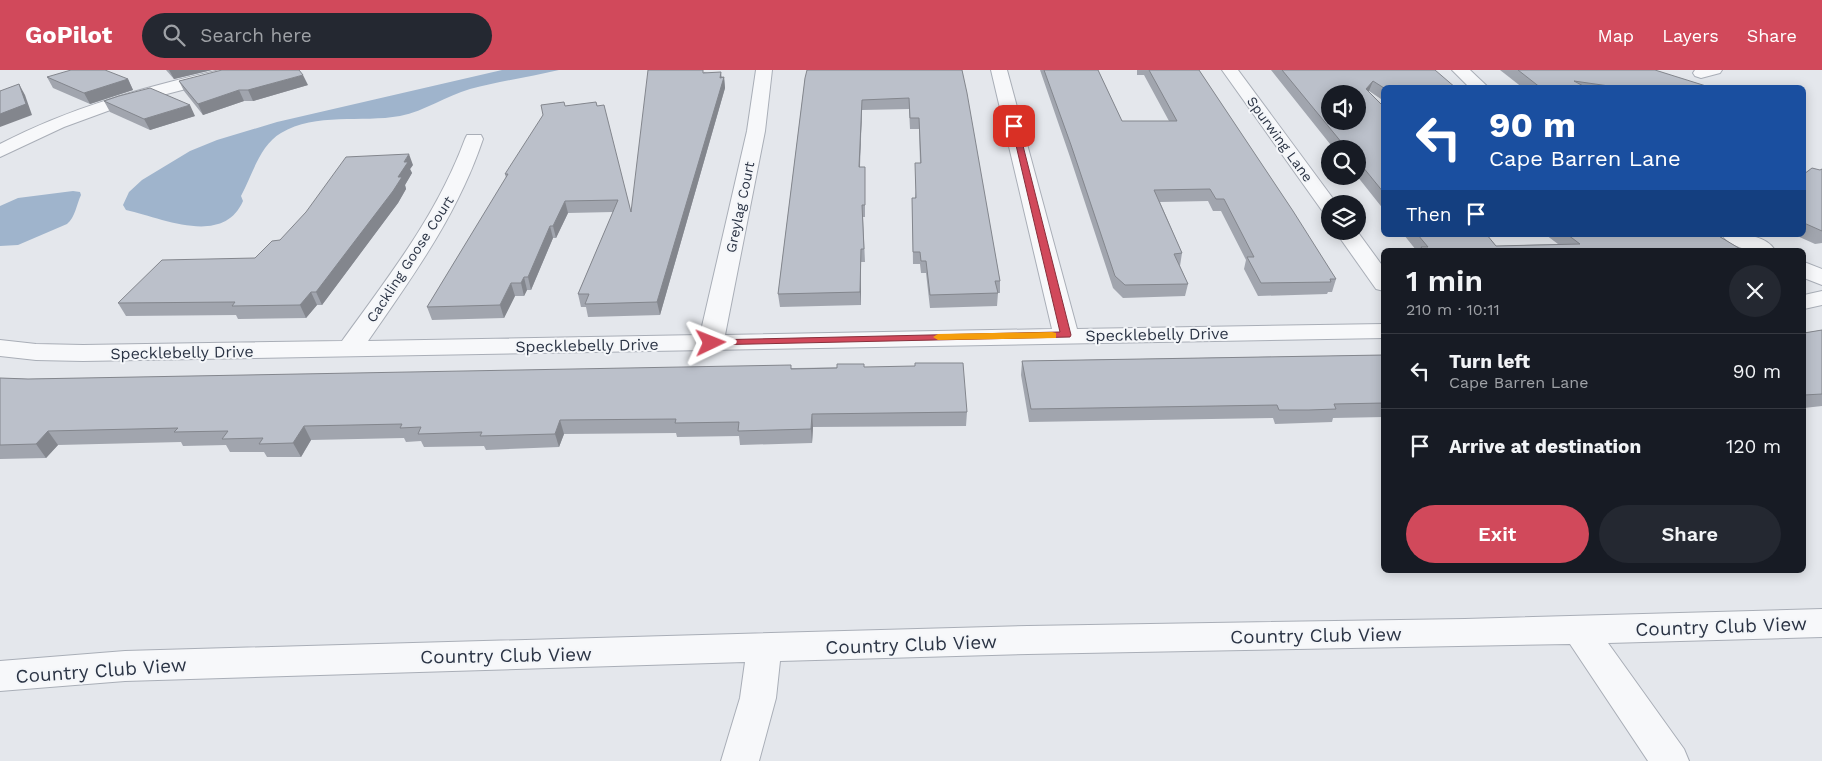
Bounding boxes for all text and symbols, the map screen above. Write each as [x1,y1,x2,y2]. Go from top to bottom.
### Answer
search box [142,13,492,58]
text: GoPilot [25,21,112,49]
icon: search [160,21,188,49]
text: Search here [200,24,312,47]
text: Map [1597,25,1634,46]
text: Layers [1662,25,1719,46]
text: Share [1747,25,1797,46]
map controls [1321,85,1366,240]
button: sound [1321,85,1366,130]
street label: Spurwing Lane [1244,93,1316,185]
text: 90 m [1489,104,1576,146]
pin [993,105,1035,147]
icon: left [1406,105,1471,170]
icon: arrive [1000,112,1028,140]
button: search [1321,140,1366,185]
text: Cape Barren Lane [1489,146,1681,171]
street label: Greylag Court [723,160,758,254]
street label: Cackling Goose Court [363,193,457,325]
button: layers [1321,195,1366,240]
icon: arrive [1462,200,1490,228]
text: Then [1406,203,1452,226]
text: 1 min [1406,263,1483,298]
button: close [1729,265,1781,317]
text: 210 m · 10:11 [1406,300,1500,319]
position arrow [684,316,736,368]
street label: Specklebelly Drive [1085,324,1229,345]
street label: Specklebelly Drive [515,335,659,356]
street label: Specklebelly Drive [110,342,254,363]
text: Turn left [1449,350,1530,373]
icon: left [1406,357,1434,385]
text: 90 m [1733,360,1781,383]
text: Cape Barren Lane [1449,373,1588,392]
icon: arrive [1406,432,1434,460]
text: Arrive at destination [1449,435,1641,458]
text: 120 m [1726,435,1781,458]
button: Exit [1406,505,1589,563]
button: Share [1599,505,1781,563]
street label: Country Club View [1635,612,1807,641]
street label: Country Club View [1230,623,1402,648]
street label: Country Club View [825,630,997,659]
street label: Country Club View [420,643,592,668]
street label: Country Club View [15,653,188,688]

